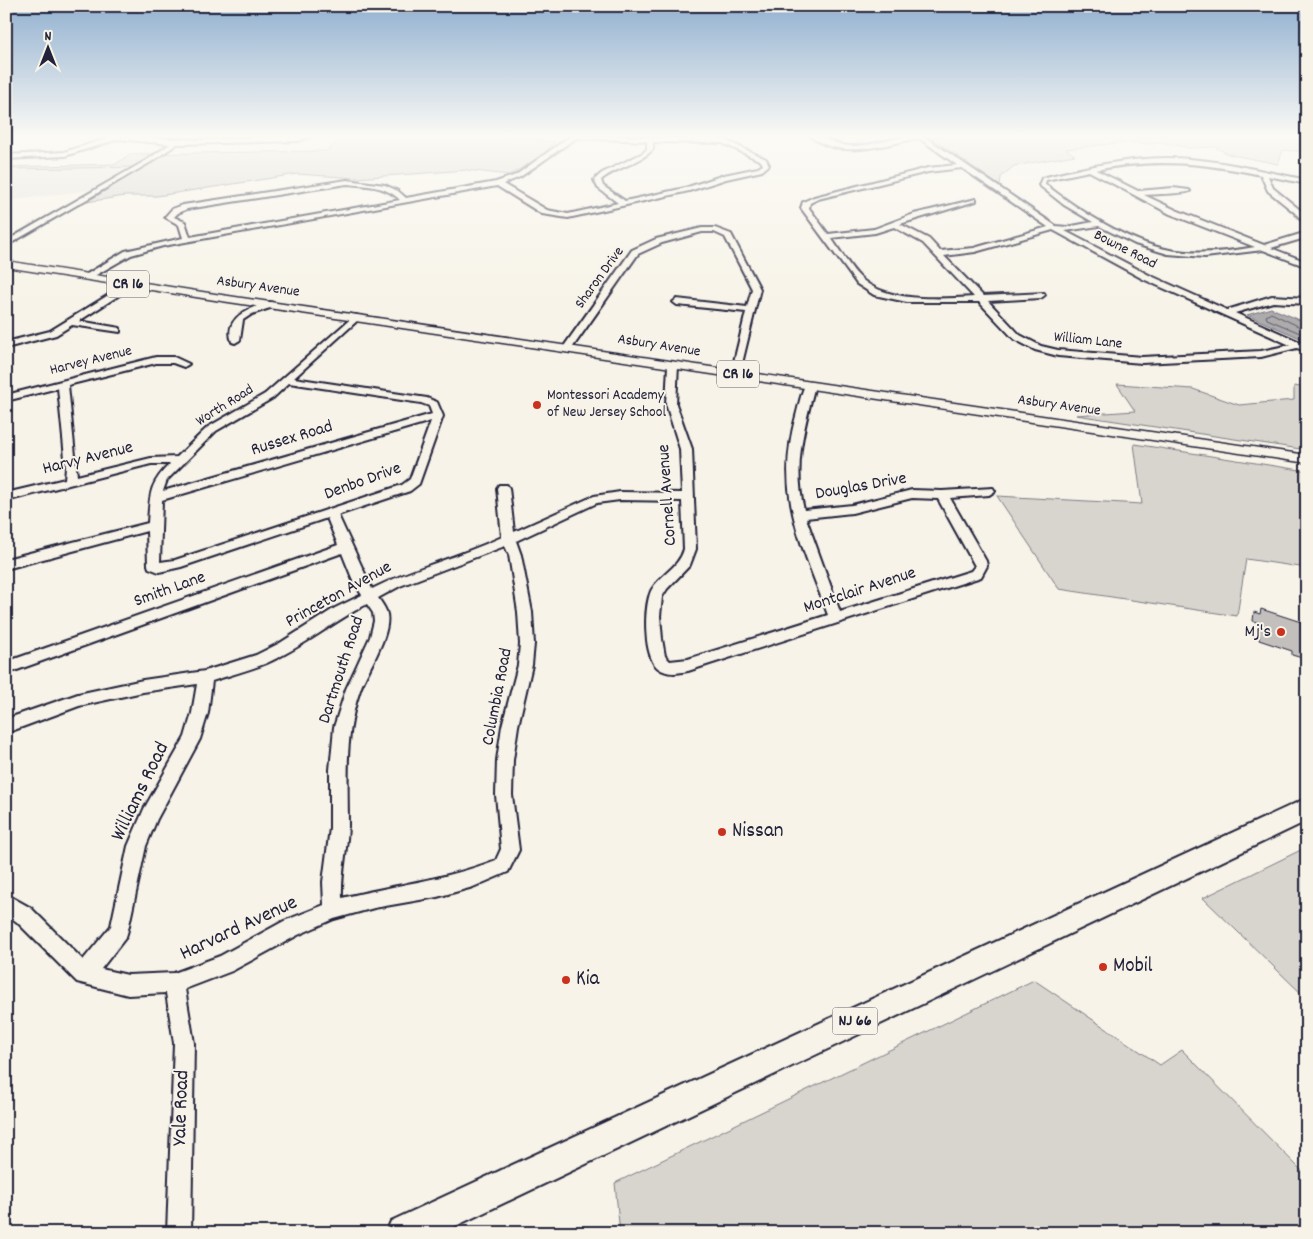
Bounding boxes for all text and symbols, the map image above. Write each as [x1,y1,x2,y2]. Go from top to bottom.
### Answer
north arrow [22,22,72,72]
text: N [45,27,52,47]
street label: Bowne Road [1090,225,1160,275]
street label: Sharon Drive [570,242,630,314]
road number: CR 16 [107,270,149,298]
street label: Asbury Avenue [215,270,301,304]
street label: William Lane [1053,326,1124,356]
street label: Asbury Avenue [616,329,702,363]
street label: Harvey Avenue [48,340,135,382]
road number: CR 16 [717,360,759,388]
street label: Worth Road [192,380,258,432]
place label: Montessori Academy of New Jersey School [547,385,666,424]
street label: Asbury Avenue [1016,389,1102,423]
marker: Montessori Academy of New Jersey School [531,399,543,411]
street label: Russex Road [248,415,336,463]
street label: Harvy Avenue [40,436,136,482]
street label: Cornell Avenue [652,443,684,547]
street label: Denbo Drive [321,457,405,507]
street label: Douglas Drive [813,467,909,507]
street label: Princeton Avenue [281,555,397,635]
street label: Montclair Avenue [801,561,919,621]
street label: Smith Lane [131,565,209,615]
street label: Dartmouth Road [313,613,371,727]
place label: Mj's [1245,620,1271,645]
marker: Mj's [1275,626,1287,638]
street label: Columbia Road [476,646,520,748]
street label: Williams Road [104,737,178,847]
place label: Nissan [732,817,783,847]
marker: Nissan [716,826,728,838]
street label: Harvard Avenue [175,889,303,969]
place label: Mobil [1113,952,1153,982]
marker: Mobil [1097,961,1109,973]
place label: Kia [576,965,601,995]
marker: Kia [560,974,572,986]
road number: NJ 66 [832,1008,878,1034]
street label: Yale Road [166,1070,198,1146]

